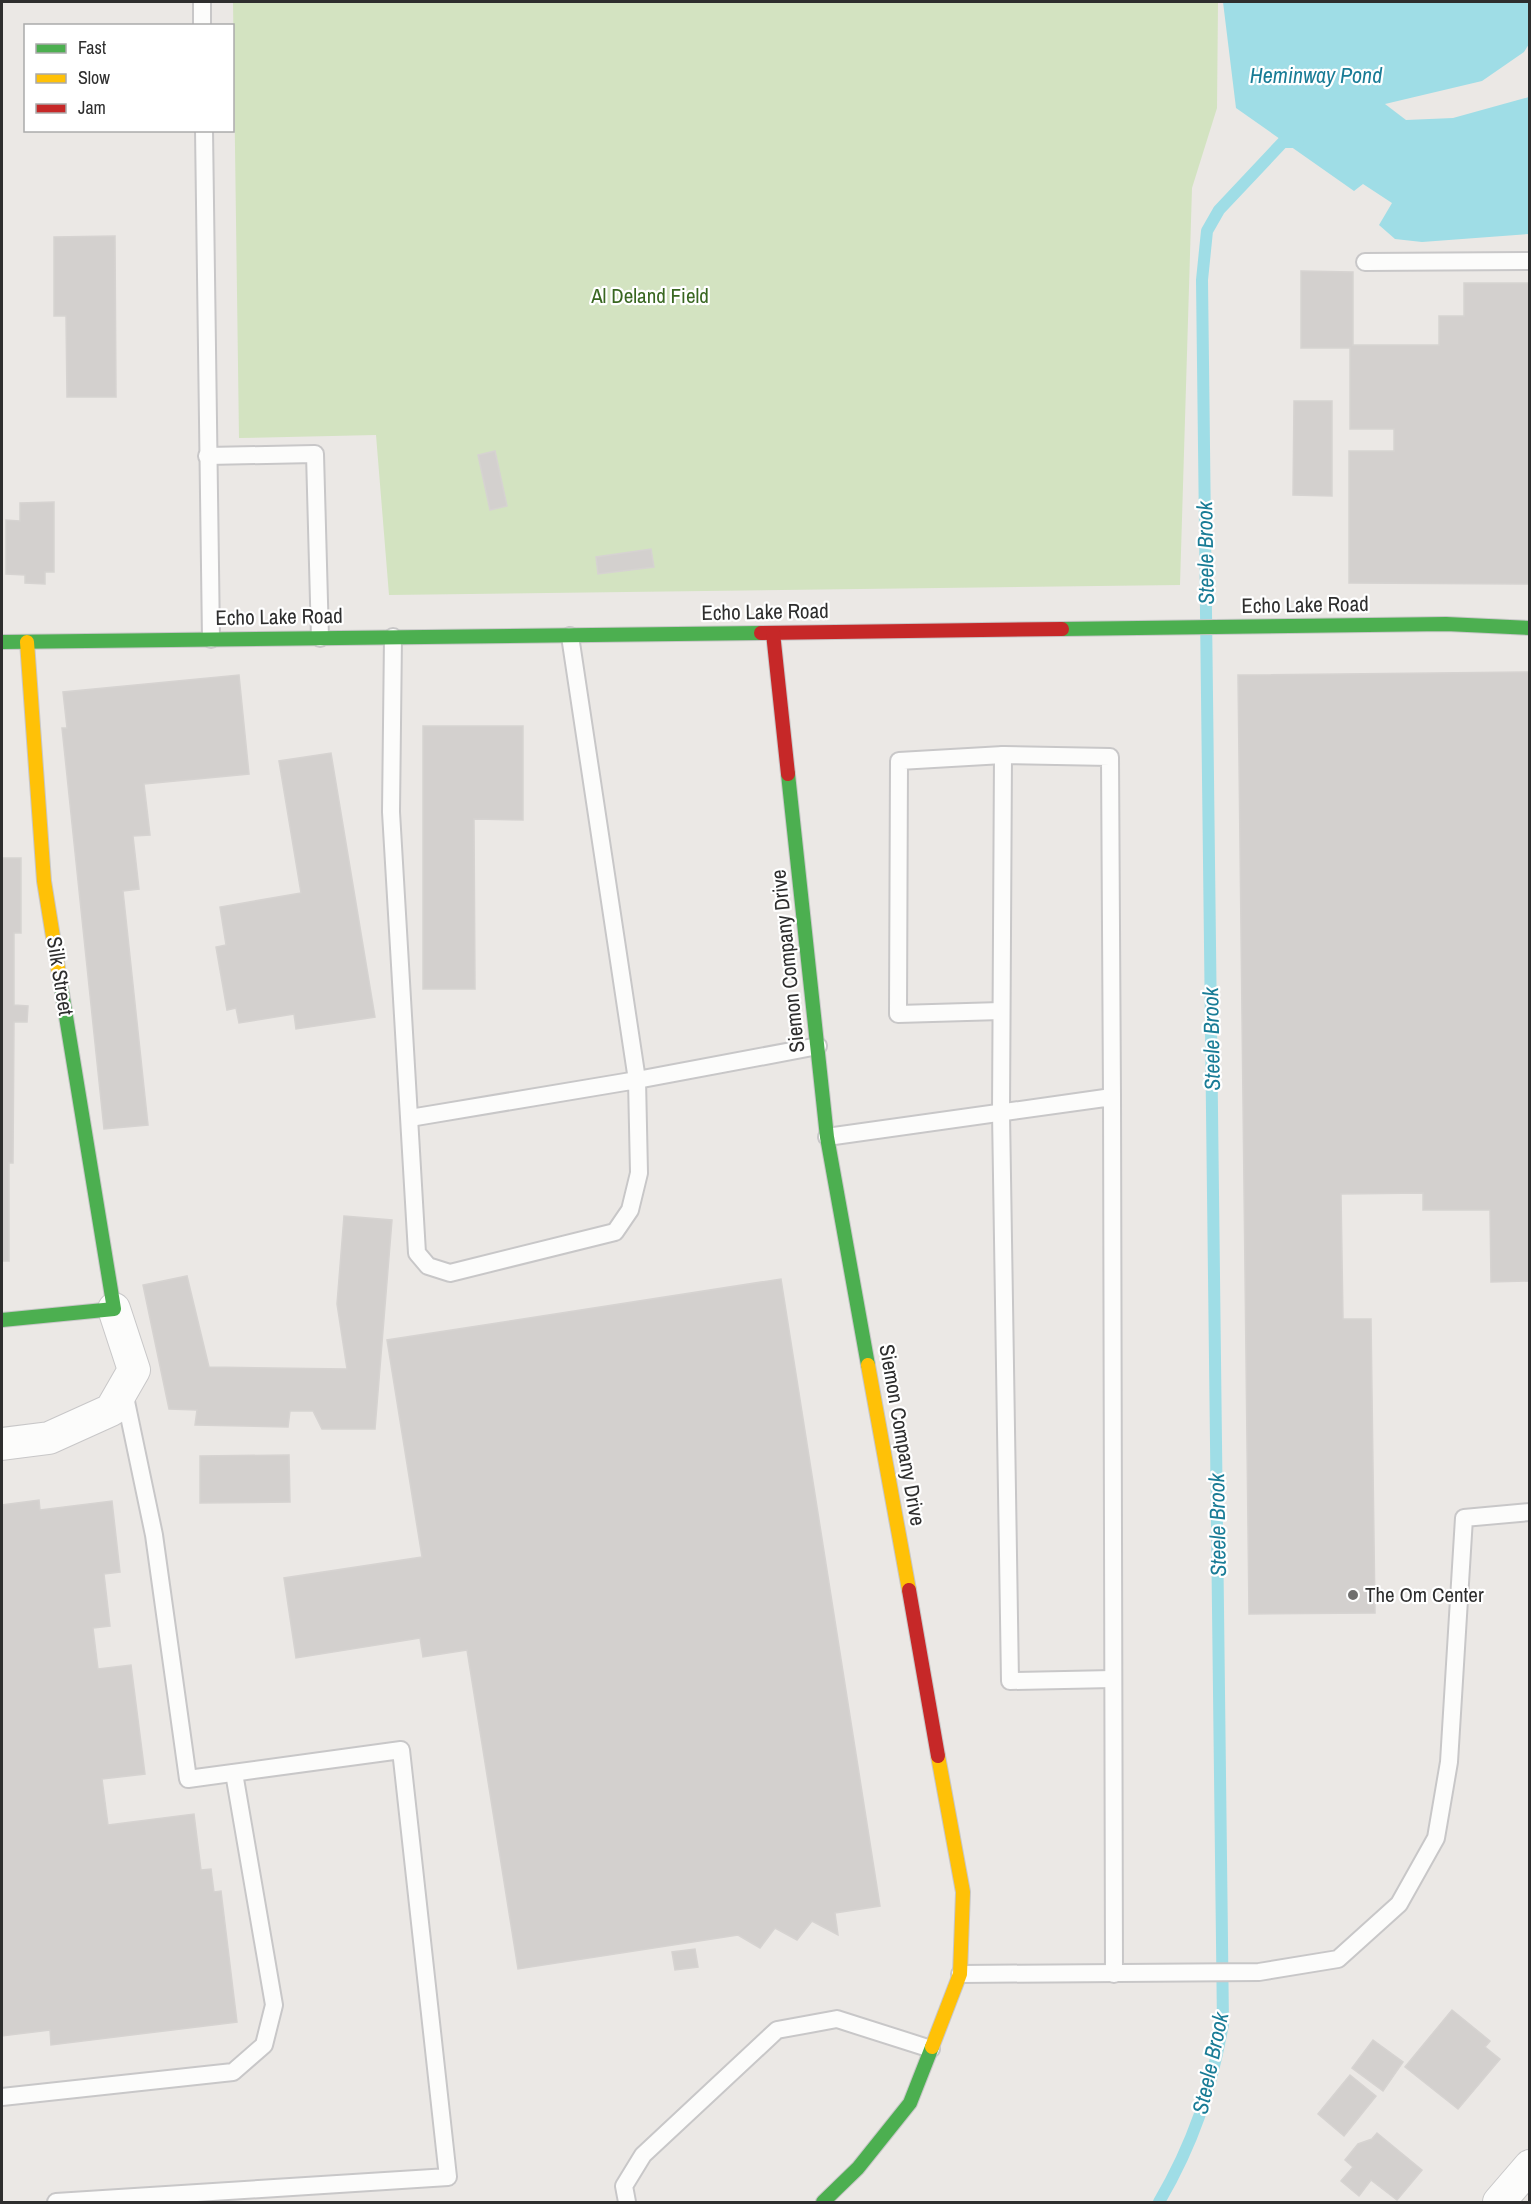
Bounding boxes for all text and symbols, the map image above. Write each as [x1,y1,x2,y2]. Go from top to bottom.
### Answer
legend [24,24,234,132]
text: Fast [78,35,106,60]
water label: Heminway Pond [1250,60,1383,90]
text: Slow [78,65,110,90]
text: Jam [78,95,106,120]
park label: Al Deland Field [590,281,709,310]
water label: Steele Brook [1189,500,1221,605]
street label: Echo Lake Road [1241,589,1369,620]
street label: Echo Lake Road [701,596,829,627]
street label: Echo Lake Road [215,601,343,632]
street label: Siemon Company Drive [763,868,812,1054]
street label: Silk Street [40,934,81,1018]
water label: Steele Brook [1195,986,1227,1091]
street label: Siemon Company Drive [872,1342,933,1528]
water label: Steele Brook [1201,1472,1233,1577]
place label: The Om Center [1365,1580,1484,1609]
marker: The Om Center [1346,1588,1360,1602]
water label: Steele Brook [1185,2008,1236,2117]

